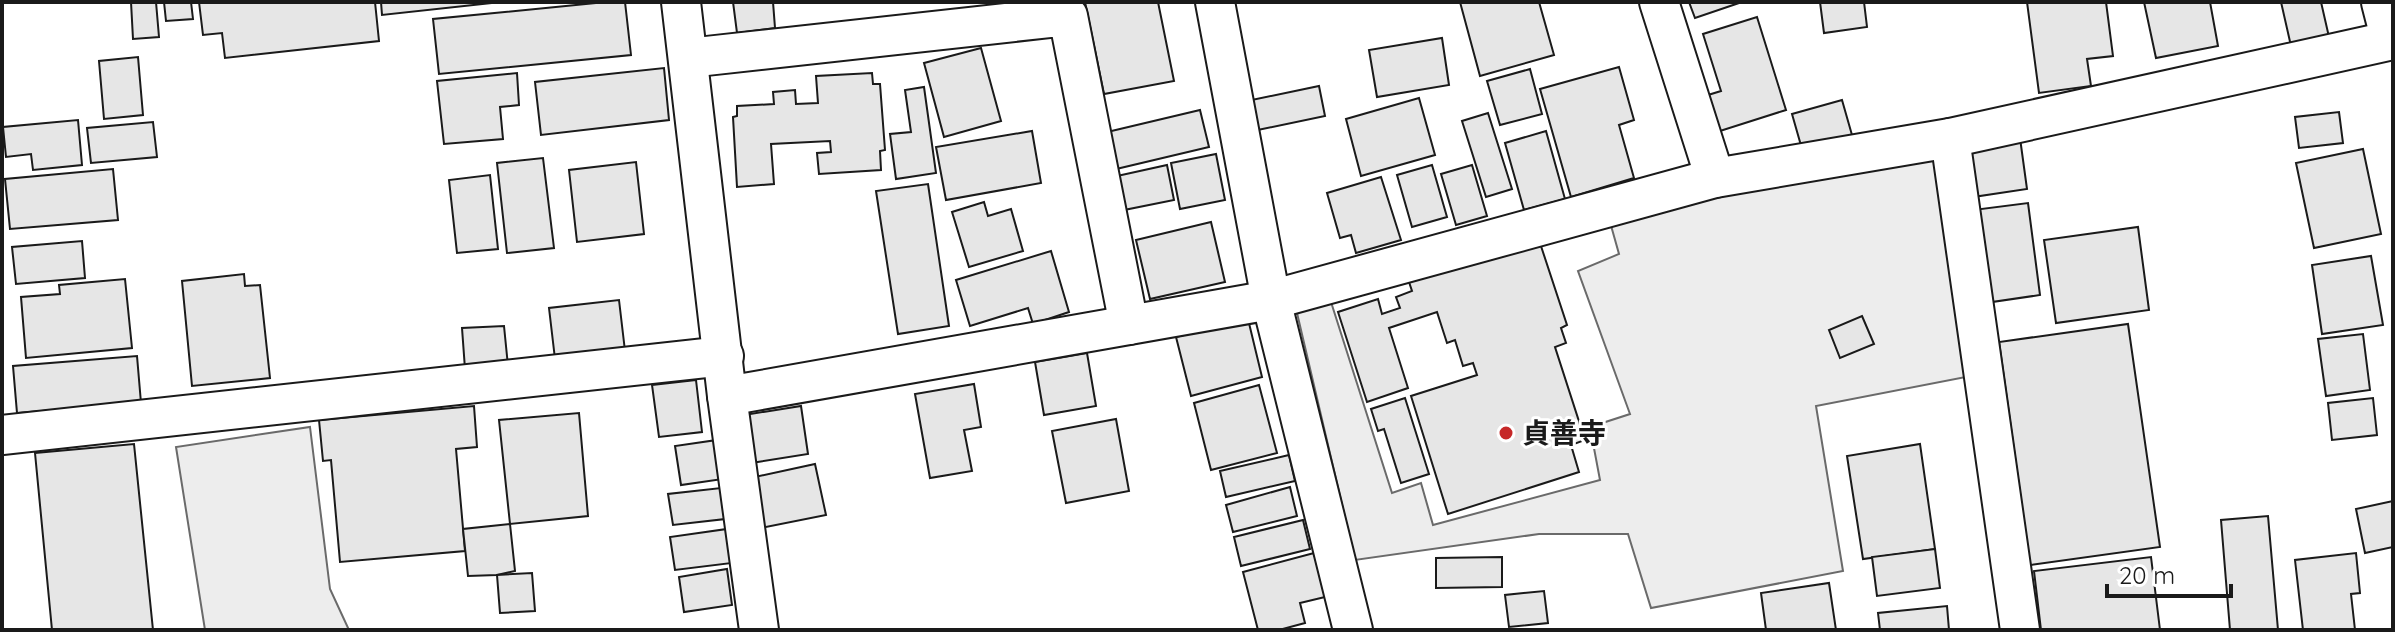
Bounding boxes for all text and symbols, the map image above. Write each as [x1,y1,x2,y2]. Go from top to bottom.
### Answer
place label: 貞善寺 [1522,415,1606,450]
marker: 貞善寺 [1497,424,1515,442]
scale bar [2107,548,2231,598]
text: 20 m [2119,560,2175,590]

